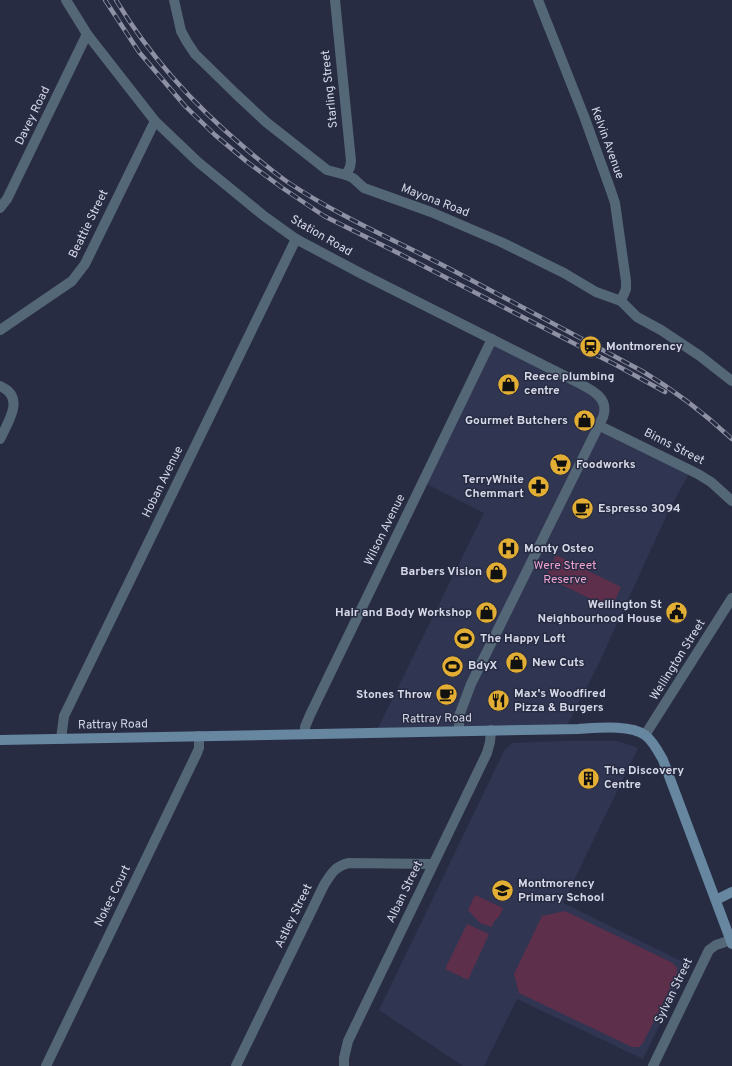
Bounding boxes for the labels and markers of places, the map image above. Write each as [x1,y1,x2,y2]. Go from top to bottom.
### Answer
station icon: Montmorency [578,334,604,360]
place label: Montmorency [606,339,683,355]
place label: Reece plumbing centre [524,369,614,399]
shop icon: Reece plumbing centre [495,371,521,397]
shop icon: Gourmet Butchers [571,408,597,434]
place label: Gourmet Butchers [465,413,568,429]
supermarket icon: Foodworks [548,452,574,478]
place label: Foodworks [576,457,636,473]
place label: TerryWhite Chemmart [463,472,524,502]
pharmacy icon: TerryWhite Chemmart [526,474,552,500]
cafe icon: Espresso 3094 [569,496,595,522]
place label: Espresso 3094 [598,501,681,517]
hospital icon: Monty Osteo [495,536,521,562]
place label: Monty Osteo [524,541,594,557]
shop icon: Barbers Vision [484,559,510,585]
place label: Barbers Vision [400,564,482,580]
place label: Wellington St Neighbourhood House [538,597,662,627]
public building icon: Wellington St Neighbourhood House [664,599,690,625]
shop icon: Hair and Body Workshop [474,600,500,626]
place label: Hair and Body Workshop [335,605,472,621]
sports icon: The Happy Loft [451,626,477,652]
place label: The Happy Loft [480,631,566,647]
shop icon: New Cuts [504,650,530,676]
sports icon: BdyX [440,653,466,679]
place label: New Cuts [532,655,585,671]
place label: BdyX [468,658,497,674]
cafe icon: Stones Throw [434,682,460,708]
place label: Max's Woodfired Pizza & Burgers [514,686,606,716]
place label: Stones Throw [356,687,432,703]
restaurant icon: Max's Woodfired Pizza & Burgers [485,688,511,714]
place label: The Discovery Centre [604,763,684,793]
building icon: The Discovery Centre [576,765,602,791]
place label: Montmorency Primary School [518,876,604,906]
school or university icon: Montmorency Primary School [490,878,516,904]

